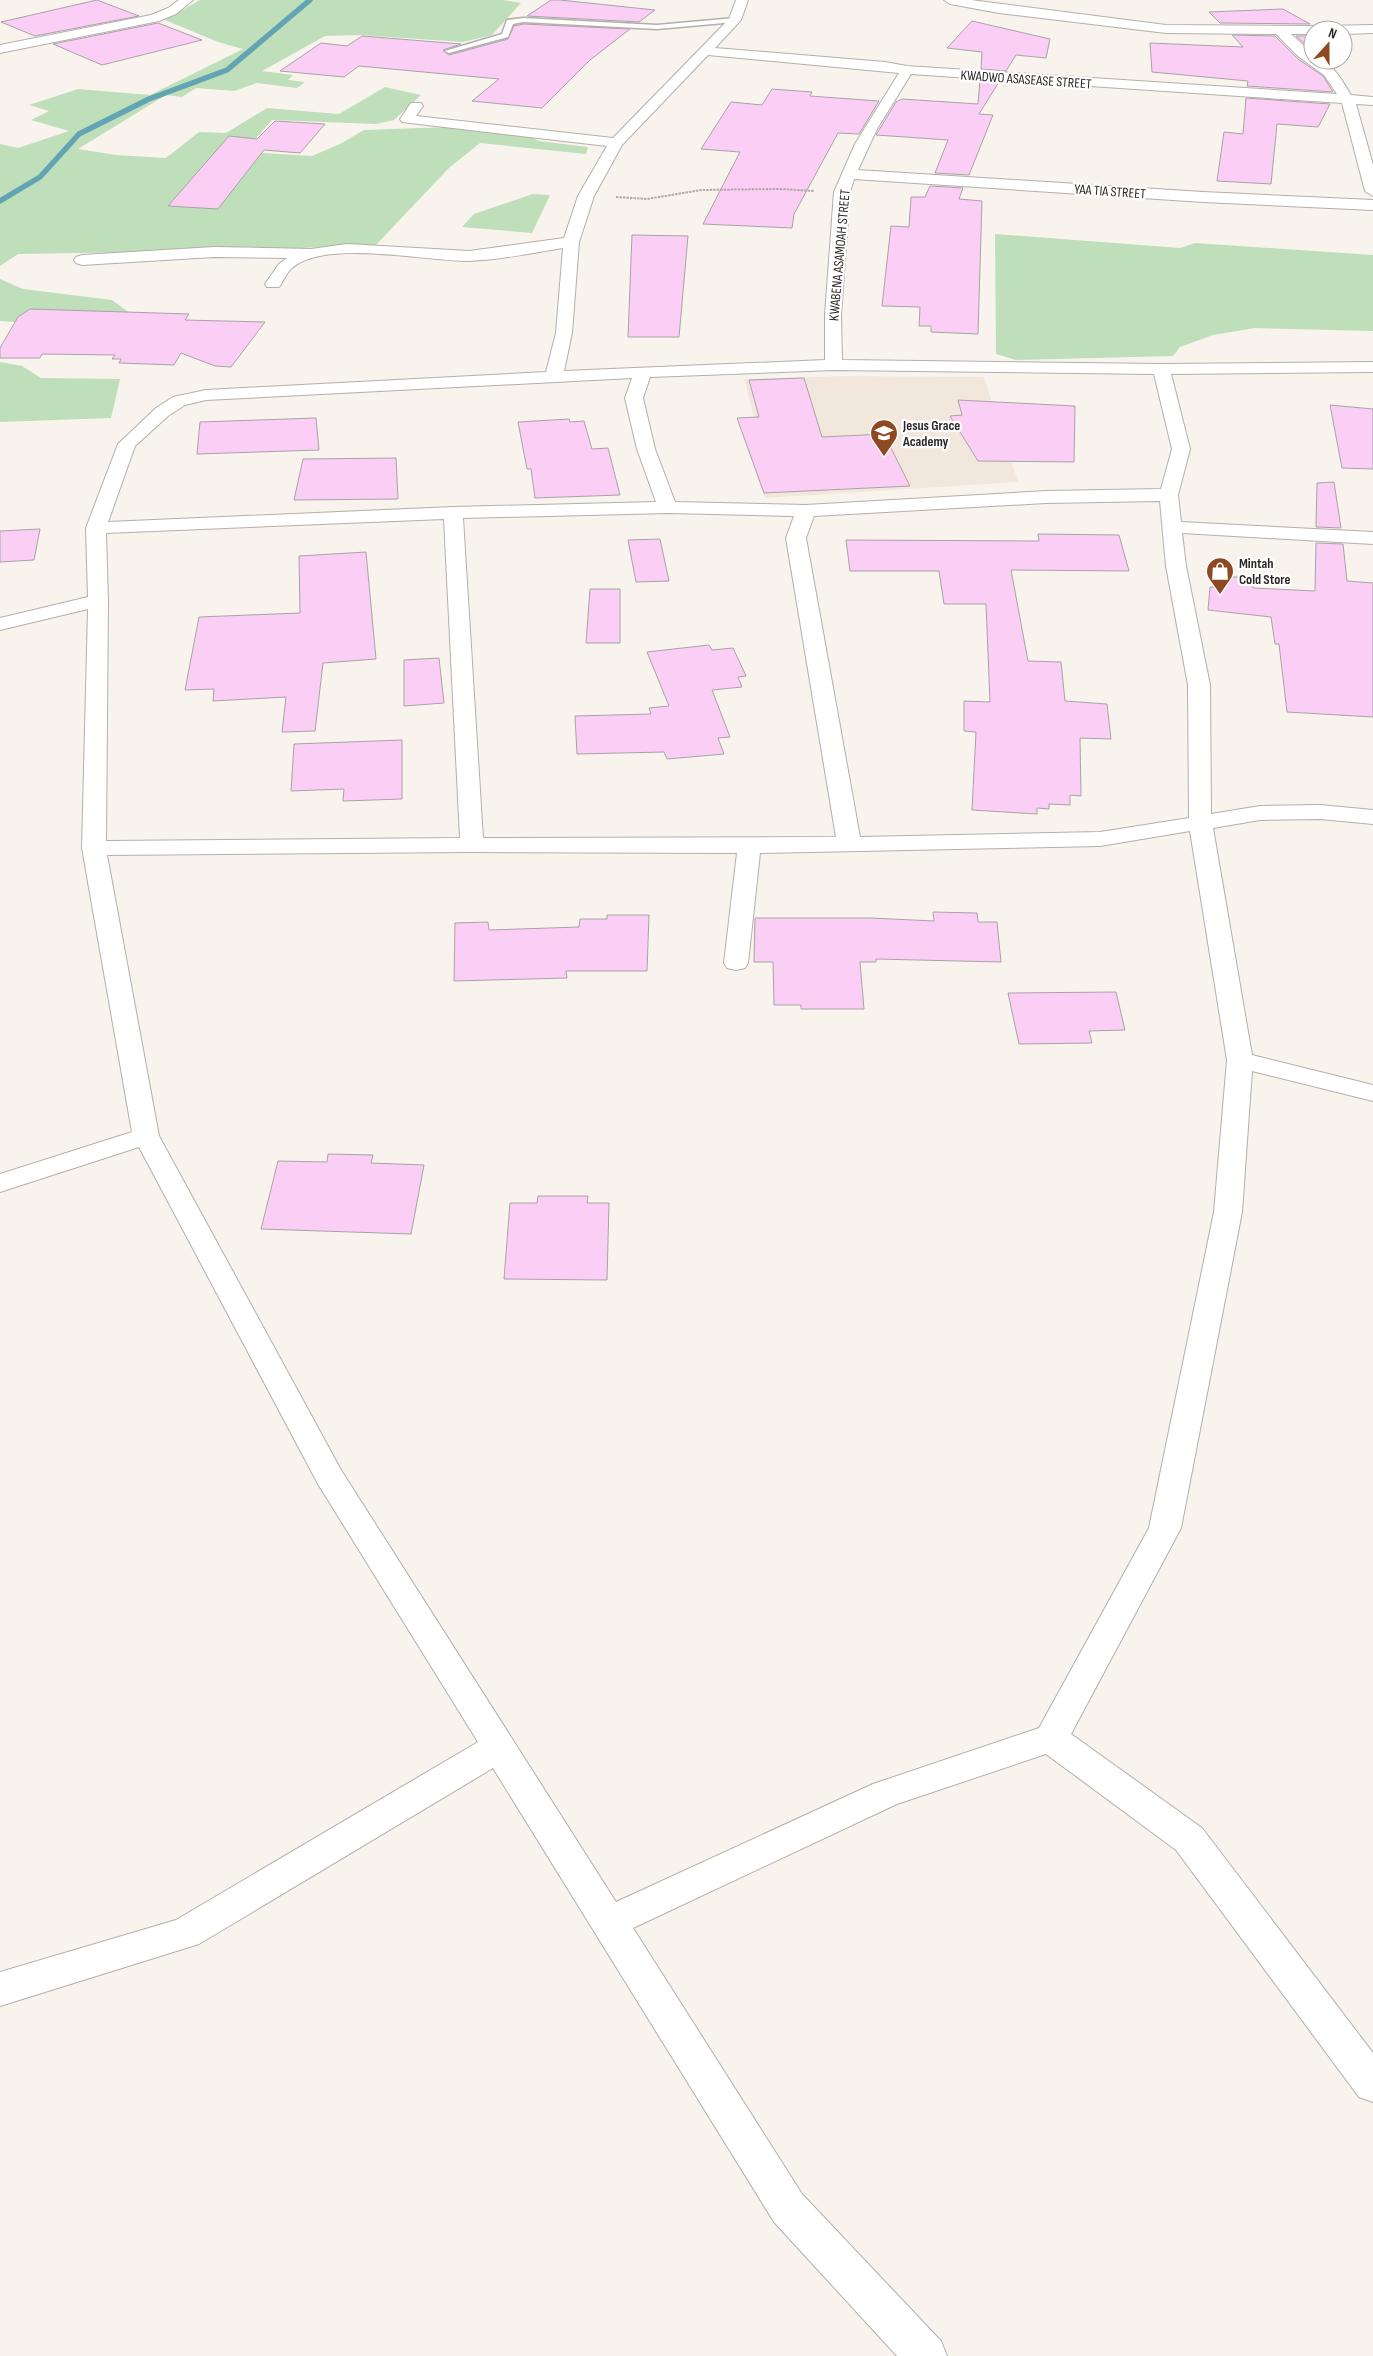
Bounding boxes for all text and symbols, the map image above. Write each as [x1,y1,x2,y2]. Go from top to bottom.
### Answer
north arrow [1303,20,1353,70]
text: N [1326,24,1339,43]
street label: KWADWO ASASEASE STREET [960,66,1092,93]
street label: YAA TIA STREET [1074,181,1147,202]
street label: KWABENA ASAMOAH STREET [825,188,854,322]
place label: Jesus Grace Academy [902,417,960,450]
school or university icon: Jesus Grace Academy [869,418,899,457]
place label: Mintah Cold Store [1239,555,1290,588]
shop icon: Mintah Cold Store [1205,556,1235,595]

